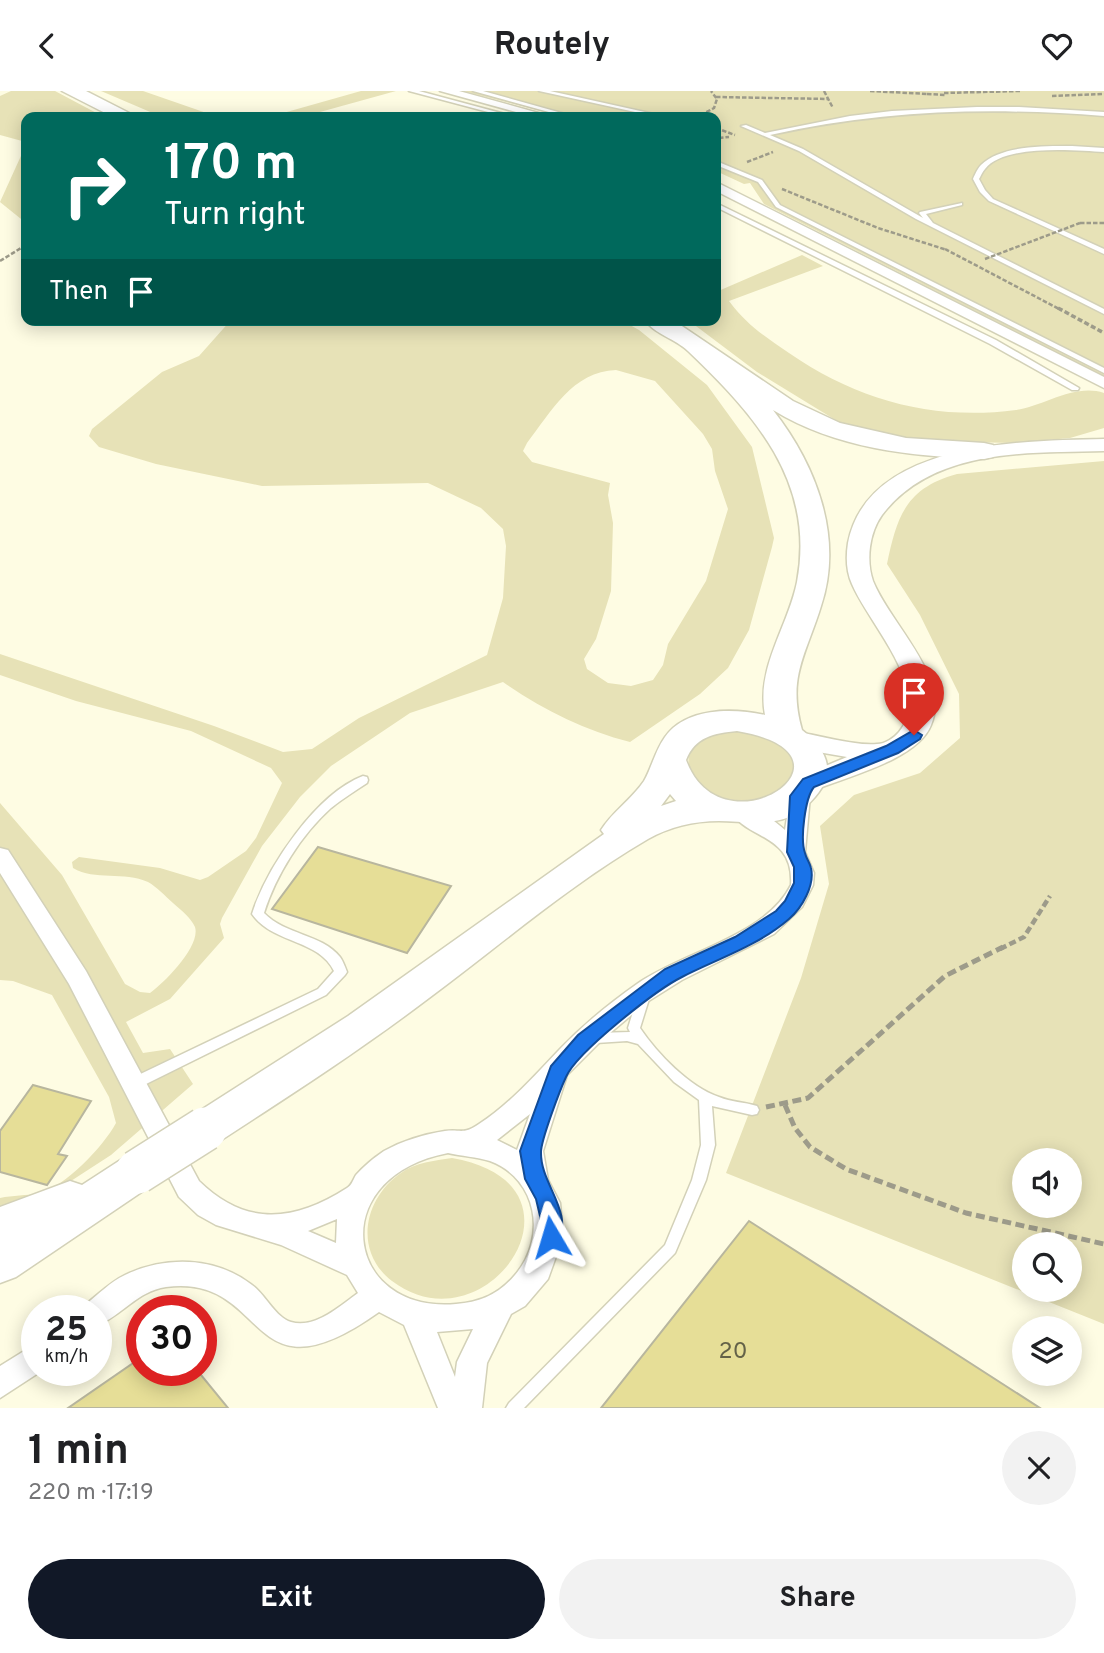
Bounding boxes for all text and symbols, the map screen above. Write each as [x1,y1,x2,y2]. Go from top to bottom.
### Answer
text: Routely [494,26,610,66]
icon: back [28,27,66,65]
icon: heart [1038,27,1076,65]
text: 170 m [164,135,297,197]
icon: right [49,140,140,231]
text: Turn right [164,196,306,236]
icon: arrive [122,273,160,311]
text: Then [49,276,108,309]
pin [884,663,944,735]
icon: arrive [895,674,933,712]
map controls [1012,1148,1082,1386]
button: sound [1012,1148,1082,1218]
position arrow [514,1200,588,1274]
button: search [1012,1232,1082,1302]
speed limit sign: 30 [126,1295,217,1386]
text: 25 [45,1309,88,1353]
button: layers [1012,1316,1082,1386]
house number: 20 [719,1338,747,1367]
text: km/h [45,1346,88,1369]
text: 1 min [28,1426,129,1479]
button: close [1002,1431,1076,1505]
text: 220 m · 17:19 [28,1479,154,1508]
button: Exit [28,1559,545,1639]
button: Share [559,1559,1076,1639]

